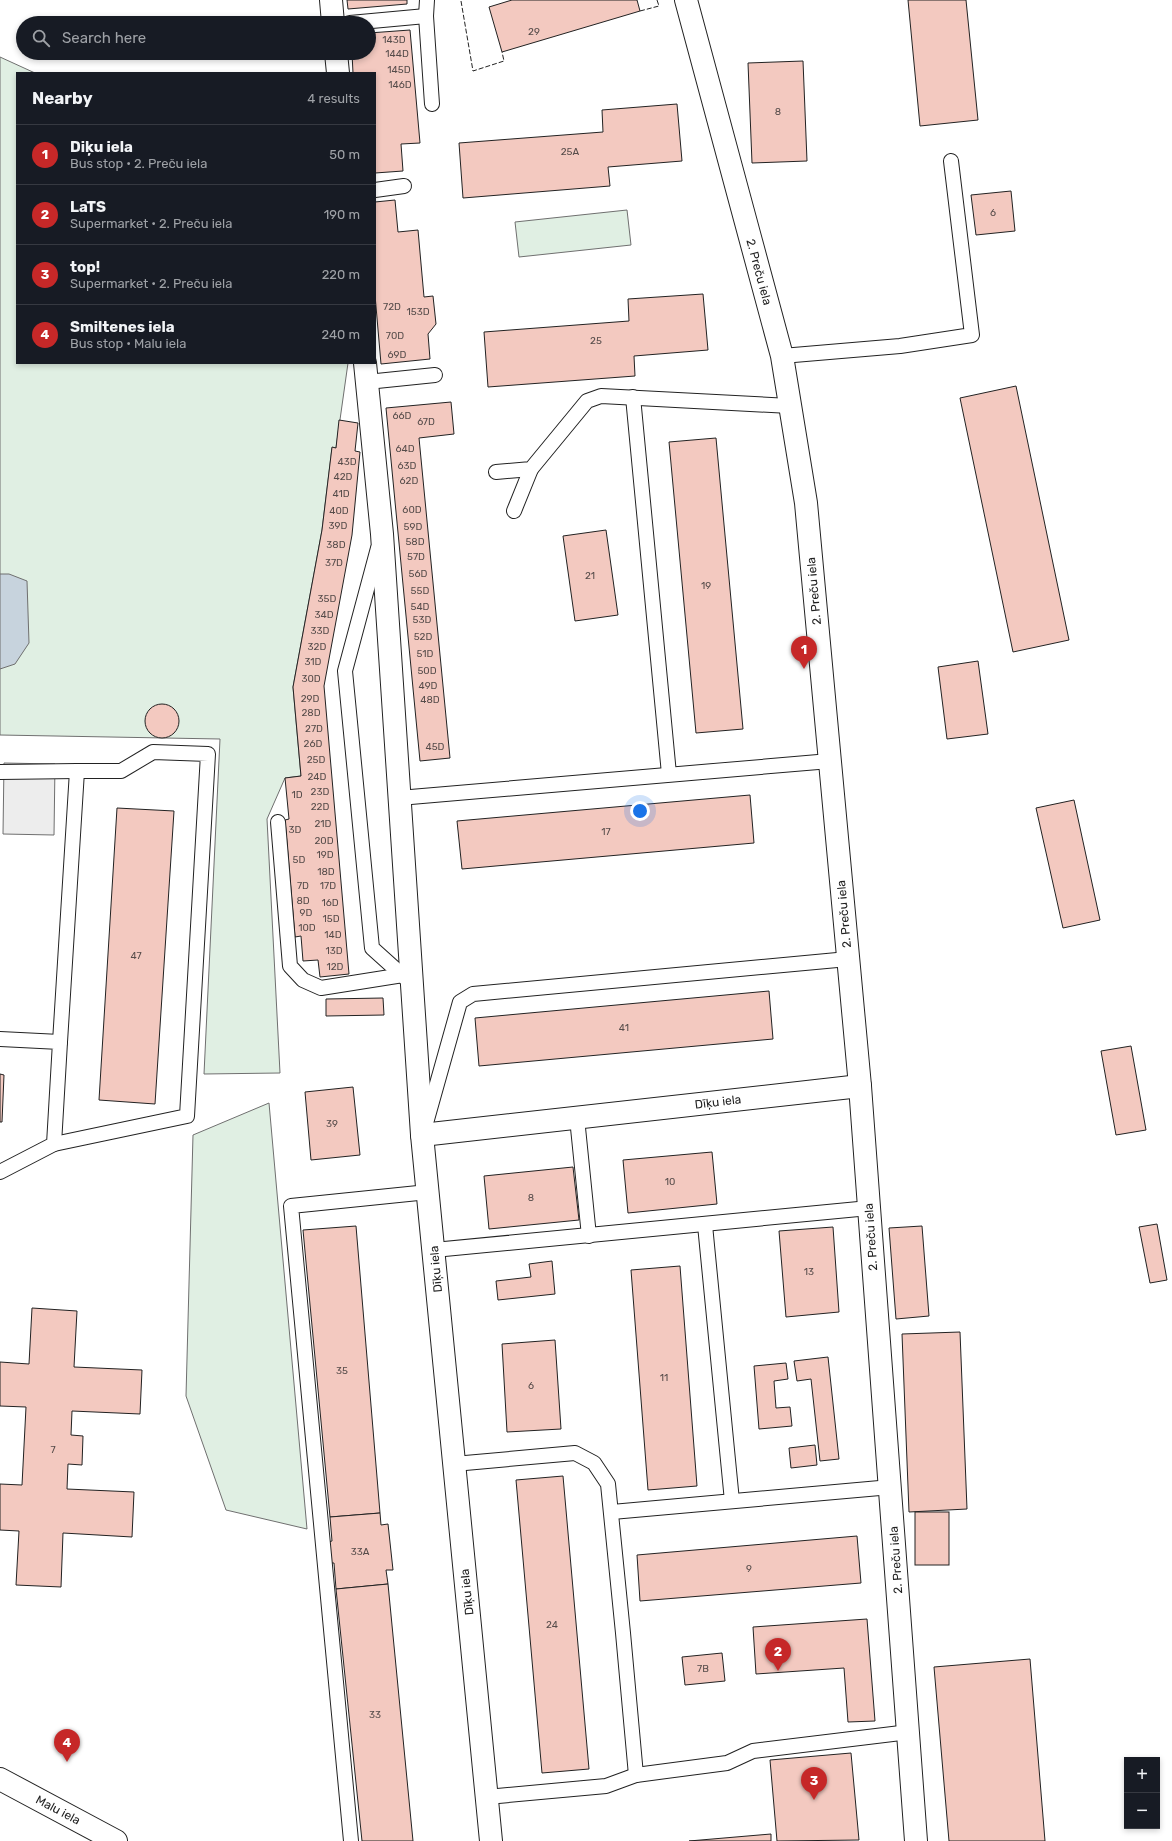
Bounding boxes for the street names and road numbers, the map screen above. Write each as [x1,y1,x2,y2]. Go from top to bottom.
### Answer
street label: 2. Preču iela [743,237,775,307]
street label: 2. Preču iela [804,557,824,625]
street label: 2. Preču iela [834,880,854,948]
street label: Dīķu iela [694,1092,742,1112]
street label: 2. Preču iela [862,1203,880,1271]
street label: Dīķu iela [427,1245,445,1293]
street label: 2. Preču iela [887,1526,905,1594]
street label: Dīķu iela [458,1568,476,1616]
street label: Malu iela [33,1792,83,1828]

